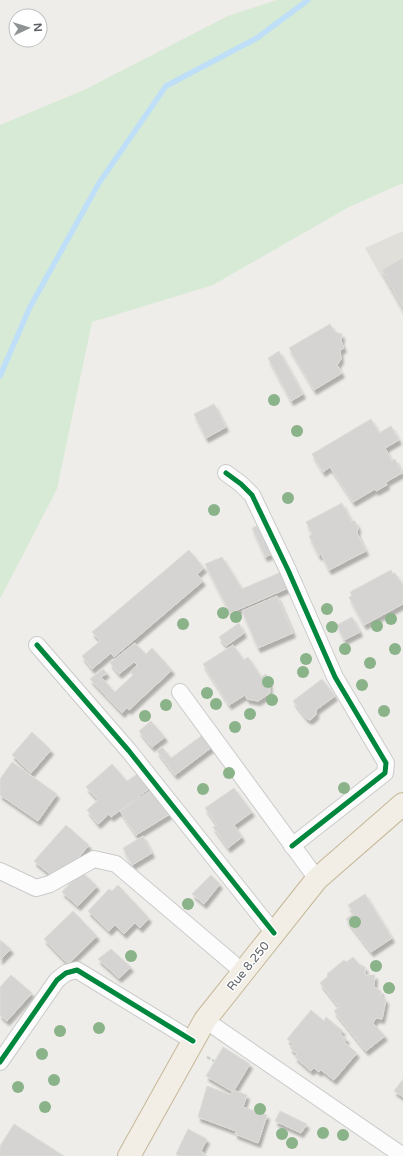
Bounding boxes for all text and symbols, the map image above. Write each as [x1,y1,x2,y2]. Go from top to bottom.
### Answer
north arrow [8,8,48,48]
text: N [31,22,44,32]
street label: Rue 8.250 [224,938,272,993]

